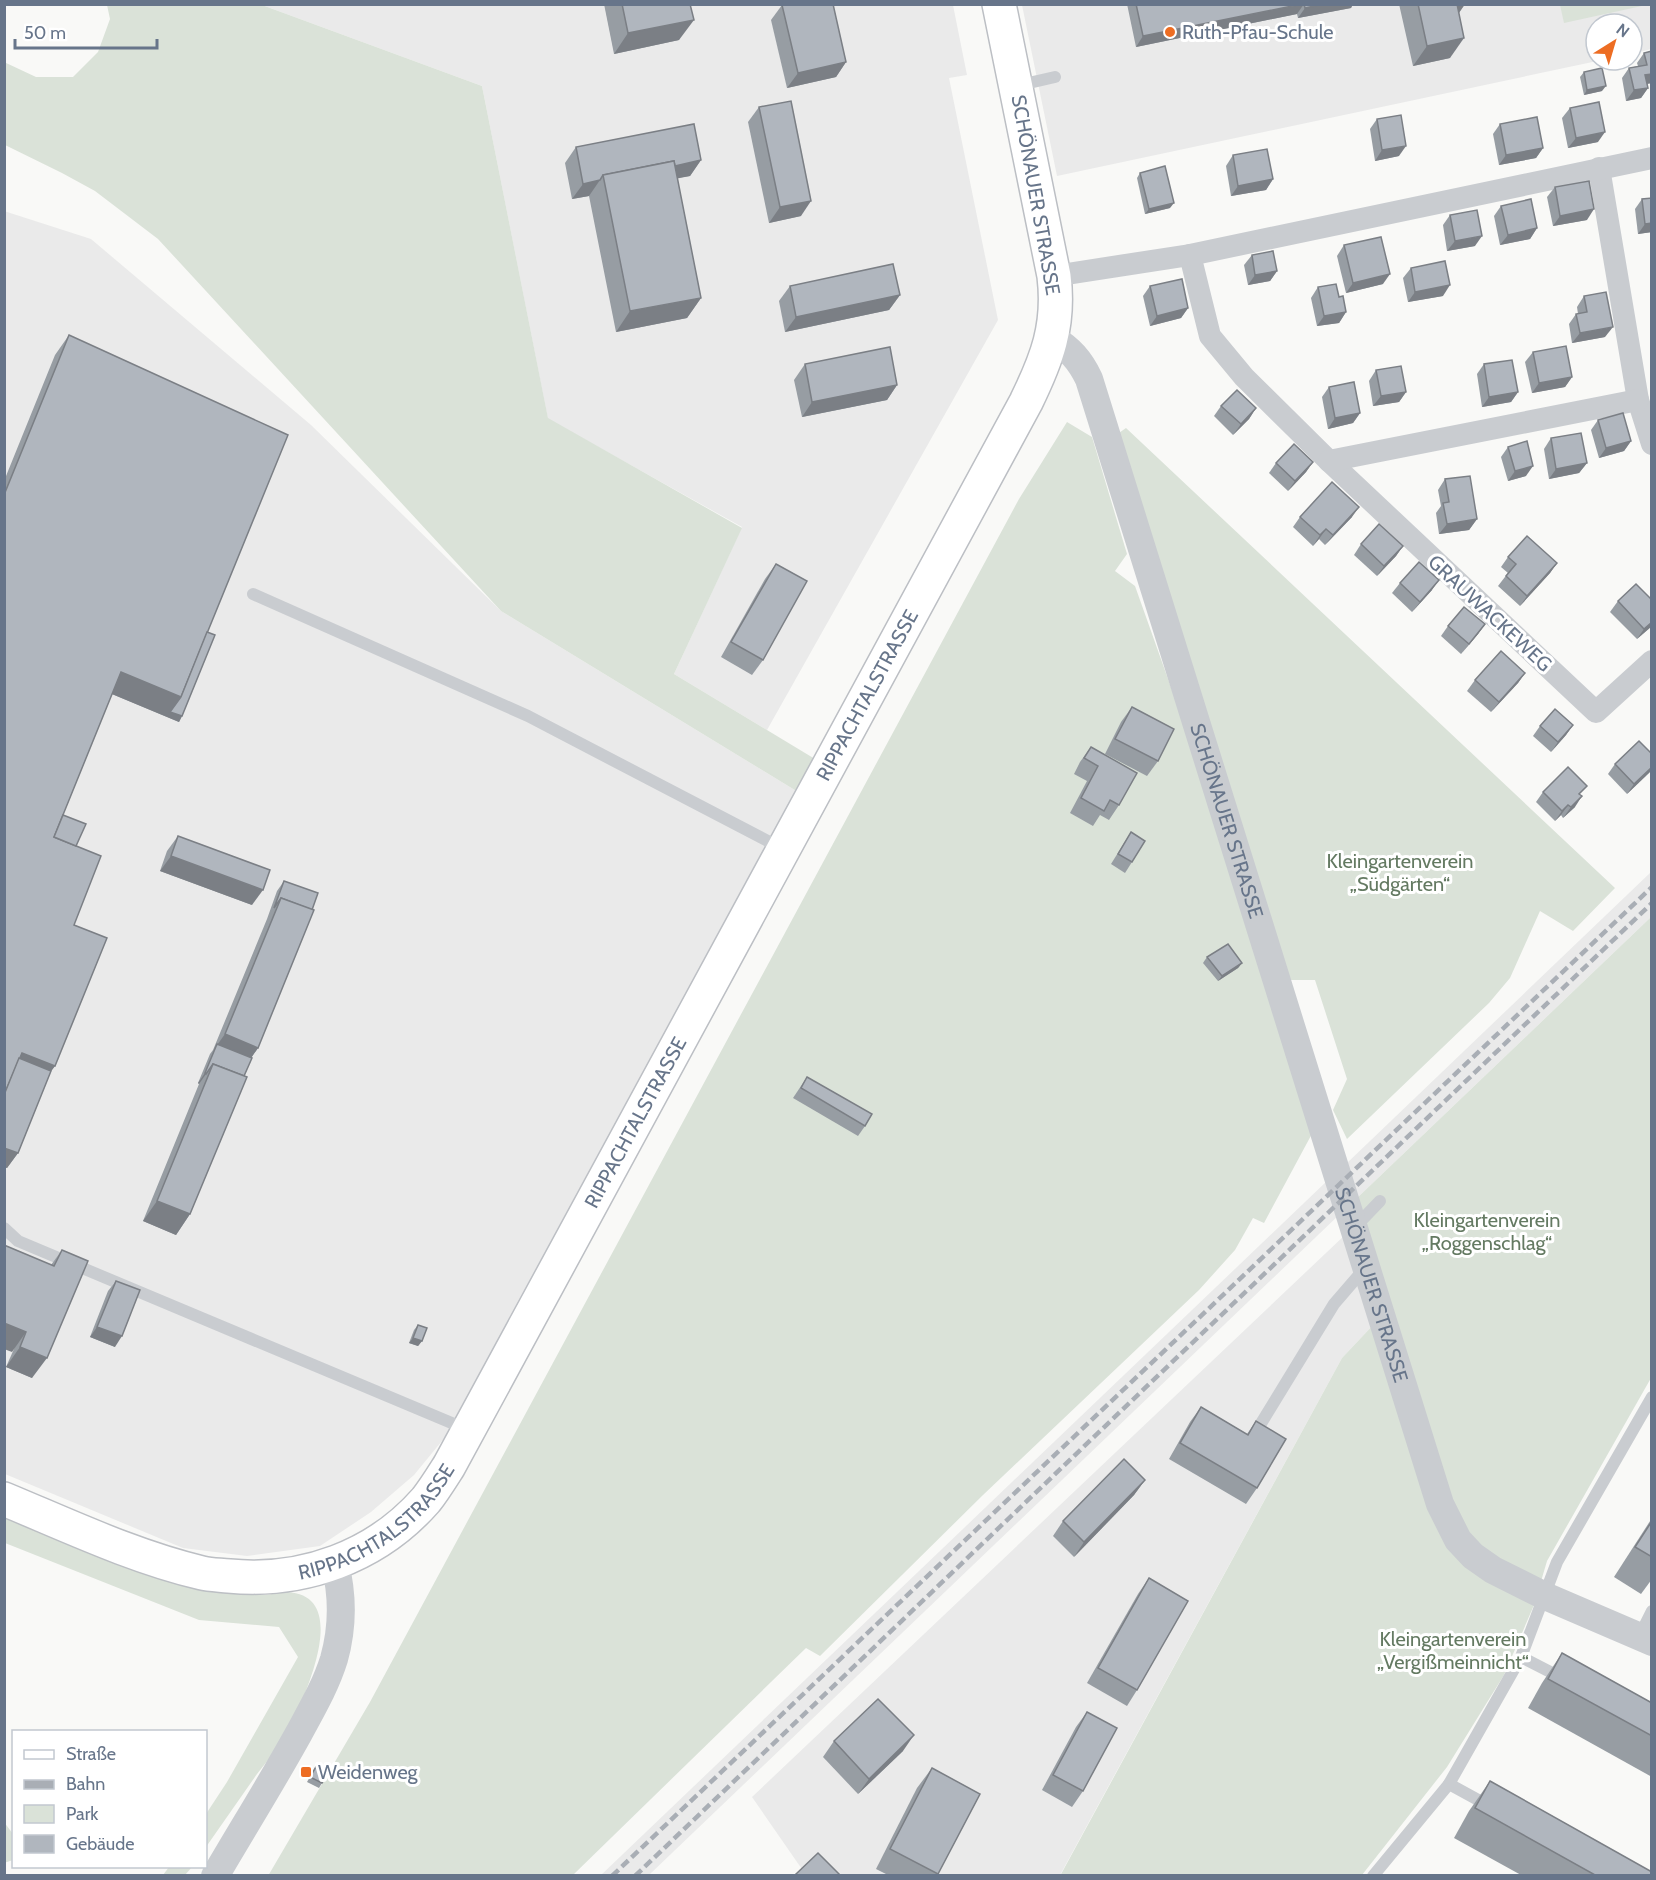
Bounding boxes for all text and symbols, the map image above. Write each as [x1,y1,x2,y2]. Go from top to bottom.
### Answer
scale bar [15,12,158,50]
north arrow [1584,12,1644,72]
text: N [1612,19,1633,41]
place label: Ruth-Pfau-Schule [1182,20,1334,44]
text: 50 m [24,22,66,44]
marker: Ruth-Pfau-Schule [1163,25,1177,39]
street label: SCHÖNAUER STRASSE [1007,93,1065,297]
street label: GRAUWACKEWEG [1423,550,1557,676]
street label: RIPPACHTALSTRASSE [811,606,923,785]
street label: SCHÖNAUER STRASSE [1185,720,1269,921]
park label: Kleingartenverein „Südgärten“ [1327,849,1473,896]
street label: RIPPACHTALSTRASSE [579,1033,691,1212]
street label: SCHÖNAUER STRASSE [1330,1184,1413,1385]
park label: Kleingartenverein „Roggenschlag“ [1414,1208,1560,1255]
street label: RIPPACHTALSTRASSE [296,1459,459,1585]
park label: Kleingartenverein „Vergißmeinnicht“ [1377,1627,1529,1674]
legend [12,1730,207,1868]
text: Straße [66,1743,116,1765]
place label: Weidenweg [318,1760,419,1784]
marker: Weidenweg [299,1765,313,1779]
text: Bahn [66,1773,105,1795]
text: Park [66,1803,99,1825]
text: Gebäude [66,1833,135,1855]

